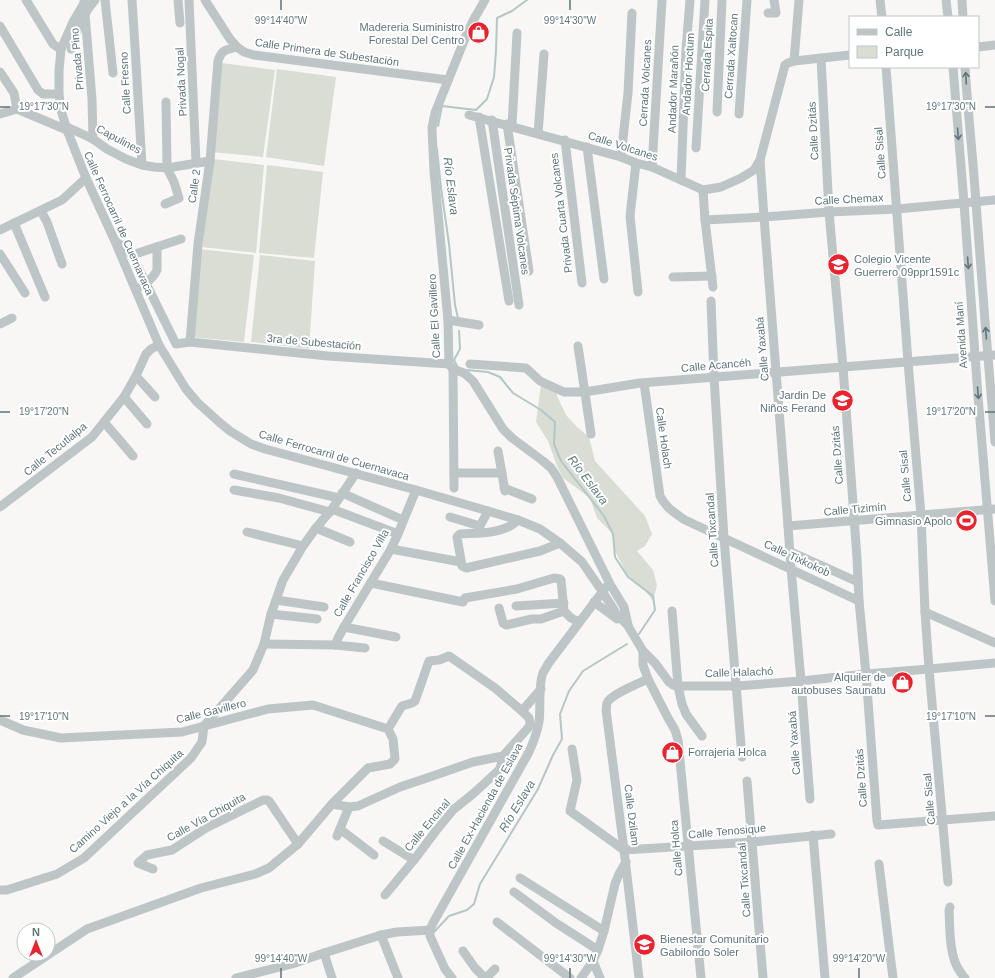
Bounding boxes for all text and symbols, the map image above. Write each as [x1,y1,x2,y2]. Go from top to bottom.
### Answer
street label: Cerrada Xaltocan [722,13,740,99]
text: 99°14'40"W [255,15,308,26]
text: 99°14'30"W [544,15,597,26]
legend [849,16,979,68]
street label: Cerrada Espita [699,17,715,92]
shop icon: Madereria Suministro Forestal Del Centro [466,20,492,46]
place label: Madereria Suministro Forestal Del Centro [359,21,464,46]
text: Calle [885,25,913,39]
street label: Privada Pino [68,27,86,91]
street label: Andador Hoctum [680,32,696,116]
street label: Calle Primera de Subestación [254,36,400,68]
street label: Cerrada Volcanes [637,39,653,127]
street label: Andador Marañón [665,45,681,133]
text: Parque [885,45,924,59]
street label: Privada Nogal [173,47,189,117]
street label: Calle Fresno [117,52,133,114]
one-way arrow [962,72,970,85]
text: 19°17'30"N [19,101,69,112]
street label: Calle Dzitás [805,101,821,161]
text: 19°17'30"N [926,101,976,112]
street label: Capulines [95,122,144,156]
street label: Calle Sisal [872,127,888,179]
one-way arrow [955,127,962,140]
street label: Calle Volcanes [587,129,660,163]
street label: Privada Séptima Volcanes [502,147,532,276]
street label: Calle Ferrocarril de Cuernavaca [82,149,157,297]
street label: Privada Cuarta Volcanes [548,152,574,274]
water label: Río Eslava [441,156,462,216]
street label: Calle 2 [186,168,202,204]
street label: Calle Chemax [814,191,884,207]
school or university icon: Colegio Vicente Guerrero 09ppr1591c [826,252,852,278]
place label: Colegio Vicente Guerrero 09ppr1591c [854,253,960,278]
one-way arrow [965,256,972,269]
street label: Calle El Gavillero [426,274,442,358]
street label: Avenida Maní [953,301,969,369]
street label: Calle Yaxabá [753,316,771,382]
one-way arrow [982,327,989,340]
street label: 3ra de Subestación [266,332,362,352]
street label: Calle Acancéh [680,356,752,374]
one-way arrow [974,386,981,399]
school or university icon: Jardin De Niños Ferand [829,388,855,414]
place label: Jardin De Niños Ferand [760,389,826,414]
text: 19°17'20"N [19,406,69,417]
street label: Calle Holach [654,406,674,470]
text: 19°17'20"N [926,406,976,417]
street label: Calle Tecutlalpa [21,419,90,478]
street label: Calle Dzitás [829,425,845,485]
street label: Calle Ferrocarril de Cuernavaca [257,428,411,482]
street label: Calle Sisal [897,450,913,502]
water label: Río Eslava [565,453,611,508]
street label: Calle Tixcandal [703,492,721,568]
street label: Calle Tizimín [823,500,887,518]
sports icon: Gimnasio Apolo [954,508,980,534]
place label: Gimnasio Apolo [875,515,952,527]
street label: Calle Francisco Villa [331,526,391,619]
street label: Calle Tixkokob [762,537,832,579]
street label: Calle Halachó [705,665,773,679]
shop icon: Alquiler de autobuses Saunatu [889,670,915,696]
place label: Alquiler de autobuses Saunatu [791,671,886,696]
street label: Calle Gavillero [175,697,247,725]
street label: Calle Yaxabá [786,710,802,776]
text: 19°17'10"N [19,711,69,722]
text: 19°17'10"N [926,711,976,722]
shop icon: Forrajeria Holca [660,739,686,765]
street label: Calle Ex-Hacienda de Eslava [445,740,525,871]
street label: Camino Viejo a la Vía Chiquita [67,746,186,855]
place label: Forrajeria Holca [688,746,767,758]
street label: Calle Dzitás [853,748,869,808]
street label: Calle Sisal [921,773,937,825]
water label: Río Eslava [496,777,538,834]
street label: Calle Dzilam [622,784,642,846]
street label: Calle Vía Chiquita [165,790,248,844]
street label: Calle Encinal [402,797,452,853]
street label: Calle Holca [667,819,684,877]
street label: Calle Tenosique [688,822,766,840]
street label: Calle Tixcandal [735,842,753,918]
north arrow [16,922,56,962]
text: N [32,926,40,938]
school or university icon: Bienestar Comunitario Gabilondo Soler [631,932,657,958]
place label: Bienestar Comunitario Gabilondo Soler [660,933,769,958]
text: 99°14'40"W [255,953,308,964]
text: 99°14'30"W [544,953,597,964]
text: 99°14'20"W [833,953,886,964]

